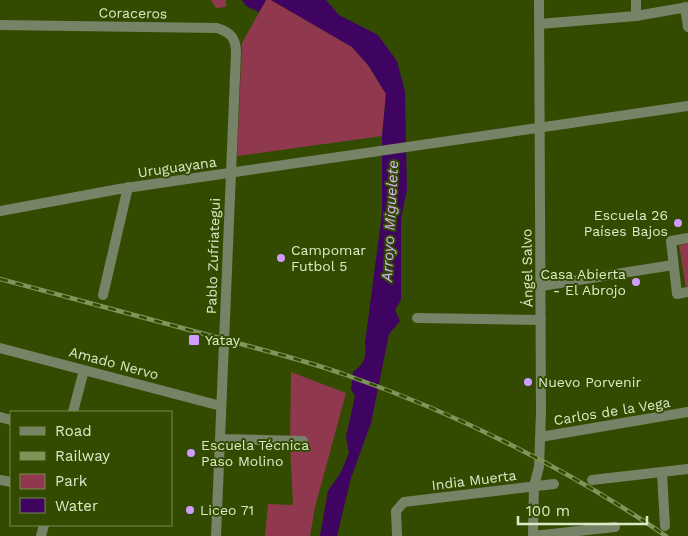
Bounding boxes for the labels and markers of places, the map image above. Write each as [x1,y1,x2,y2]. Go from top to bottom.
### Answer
place label: Escuela 26 Países Bajos [584,207,668,239]
marker: Escuela 26 Países Bajos [672,217,684,229]
place label: Campomar Futbol 5 [291,242,366,274]
marker: Campomar Futbol 5 [275,252,287,264]
place label: Casa Abierta - El Abrojo [540,266,626,298]
marker: Casa Abierta - El Abrojo [630,276,642,288]
place label: Yatay [205,332,241,348]
marker: Yatay [187,333,201,347]
place label: Nuevo Porvenir [538,374,641,390]
marker: Nuevo Porvenir [522,376,534,388]
place label: Escuela Técnica Paso Molino [201,437,309,469]
marker: Escuela Técnica Paso Molino [185,447,197,459]
place label: Liceo 71 [200,502,254,518]
marker: Liceo 71 [184,504,196,516]

